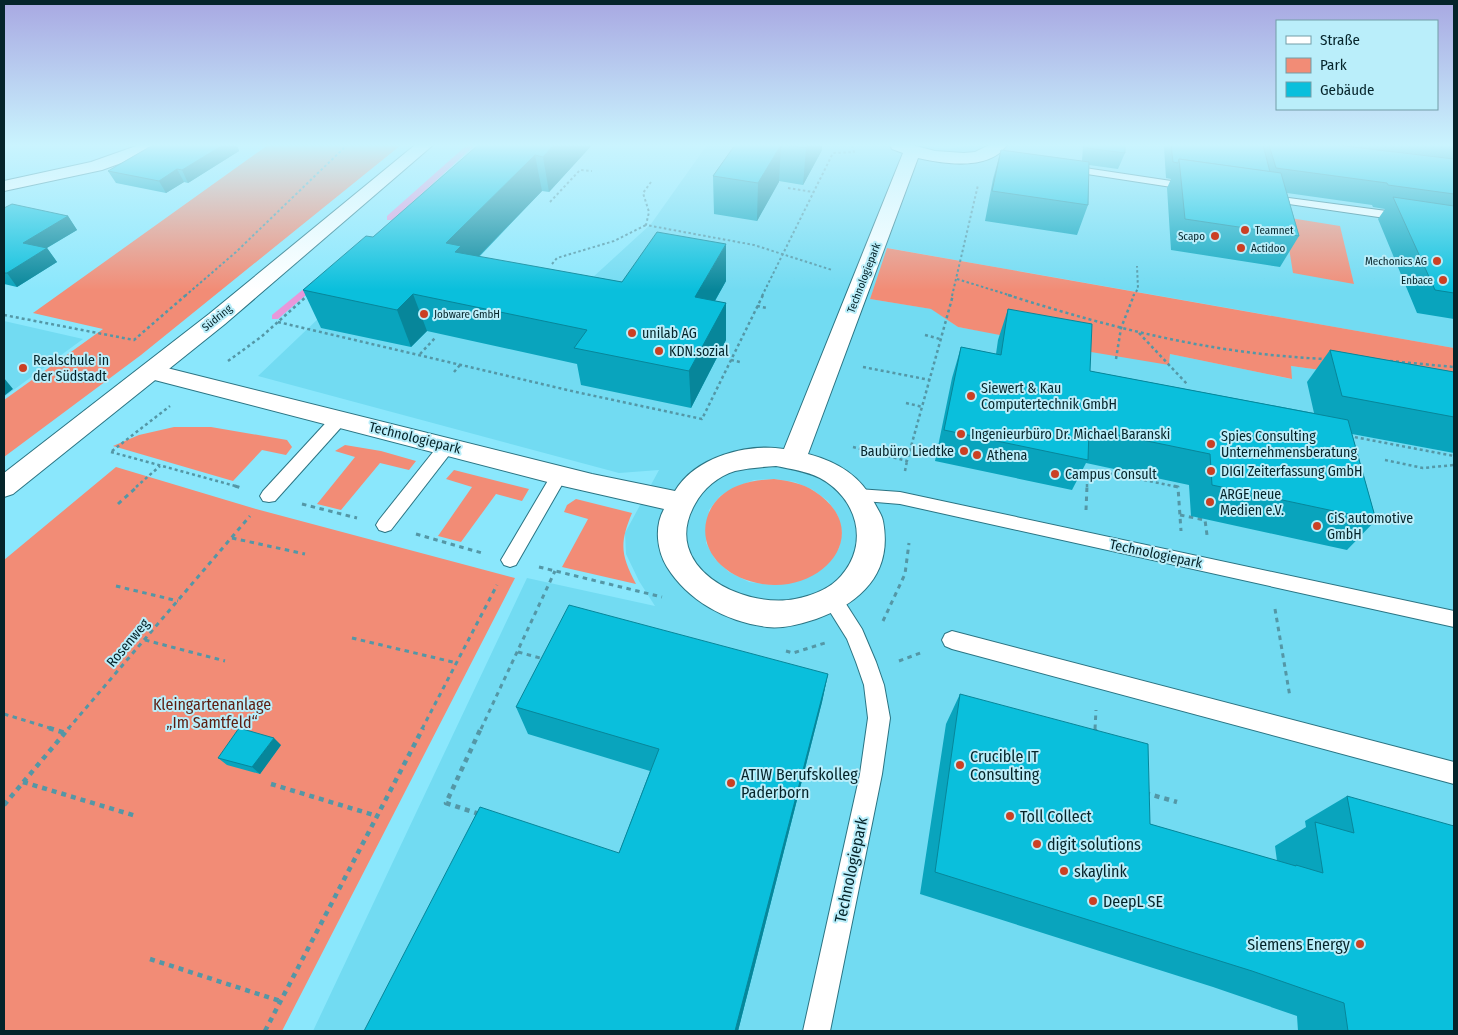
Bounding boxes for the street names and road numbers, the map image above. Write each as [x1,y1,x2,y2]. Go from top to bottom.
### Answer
street label: Technologiepark [845,240,884,315]
street label: Südring [199,302,235,334]
street label: Technologiepark [367,418,463,458]
street label: Technologiepark [1108,536,1204,572]
street label: Rosenweg [103,615,153,671]
street label: Technologiepark [830,815,872,925]

